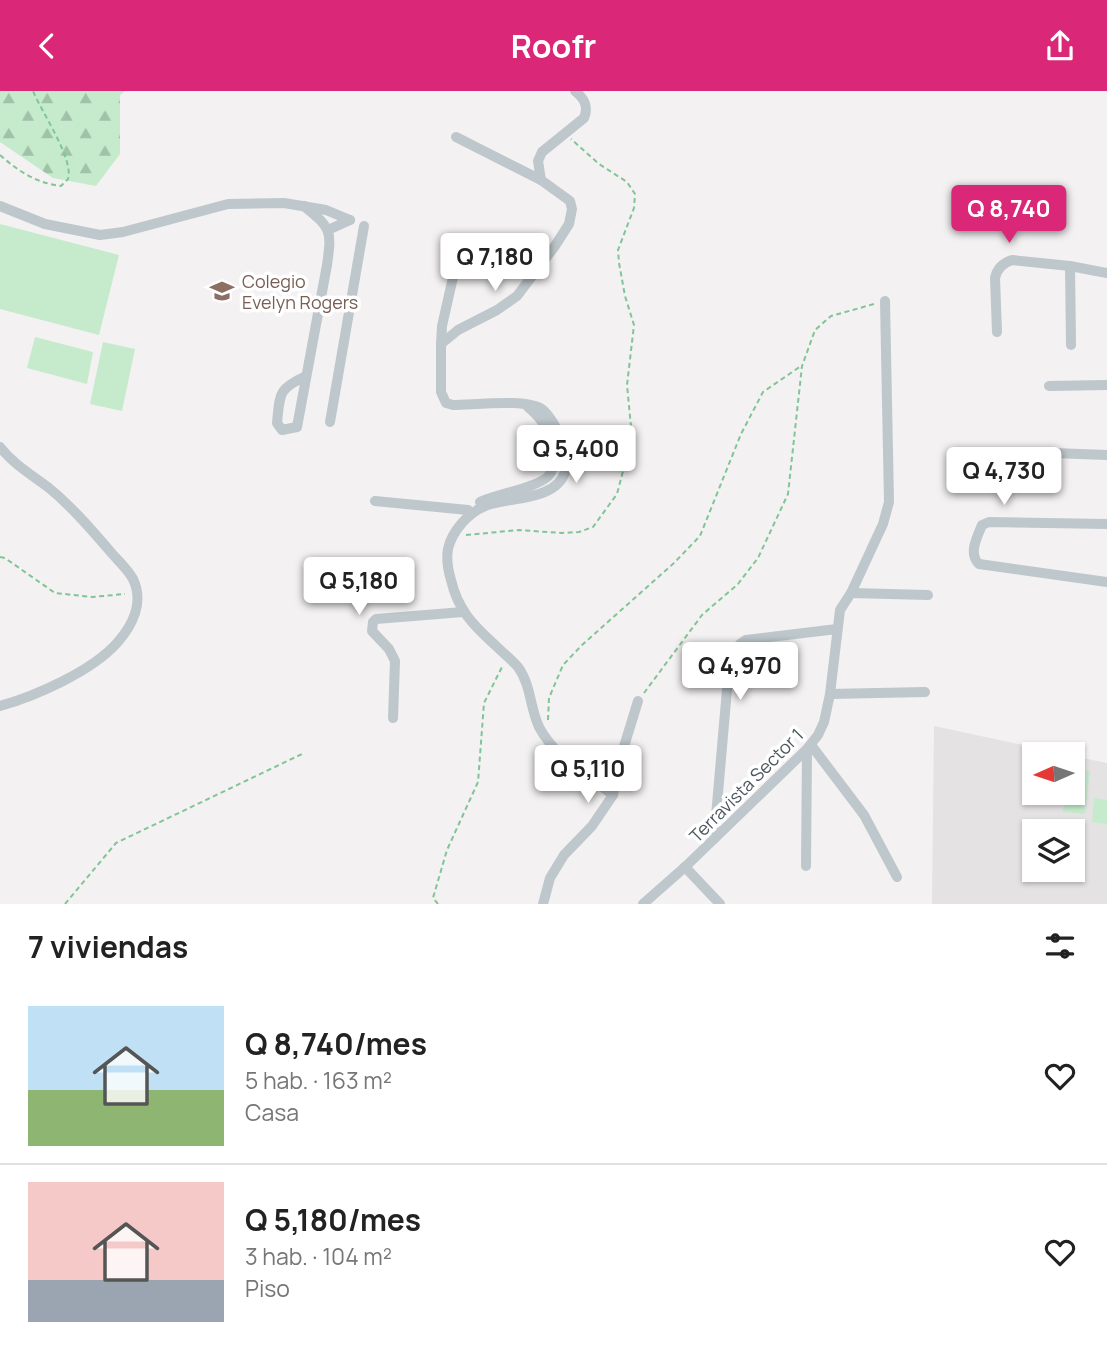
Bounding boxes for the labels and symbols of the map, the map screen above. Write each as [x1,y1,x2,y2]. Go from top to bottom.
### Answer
pin: Q 8,740 [944,185,1074,245]
pin: Q 7,180 [430,233,560,293]
place label: Colegio Evelyn Rogers [242,269,358,314]
school or university icon: Colegio Evelyn Rogers [208,277,236,305]
pin: Q 5,400 [511,425,641,485]
pin: Q 4,730 [939,447,1069,507]
pin: Q 5,180 [294,557,424,617]
pin: Q 4,970 [675,643,805,702]
street label: Terravista Sector 1 [684,723,808,847]
north arrow [1022,742,1085,805]
pin: Q 5,110 [523,745,653,805]

